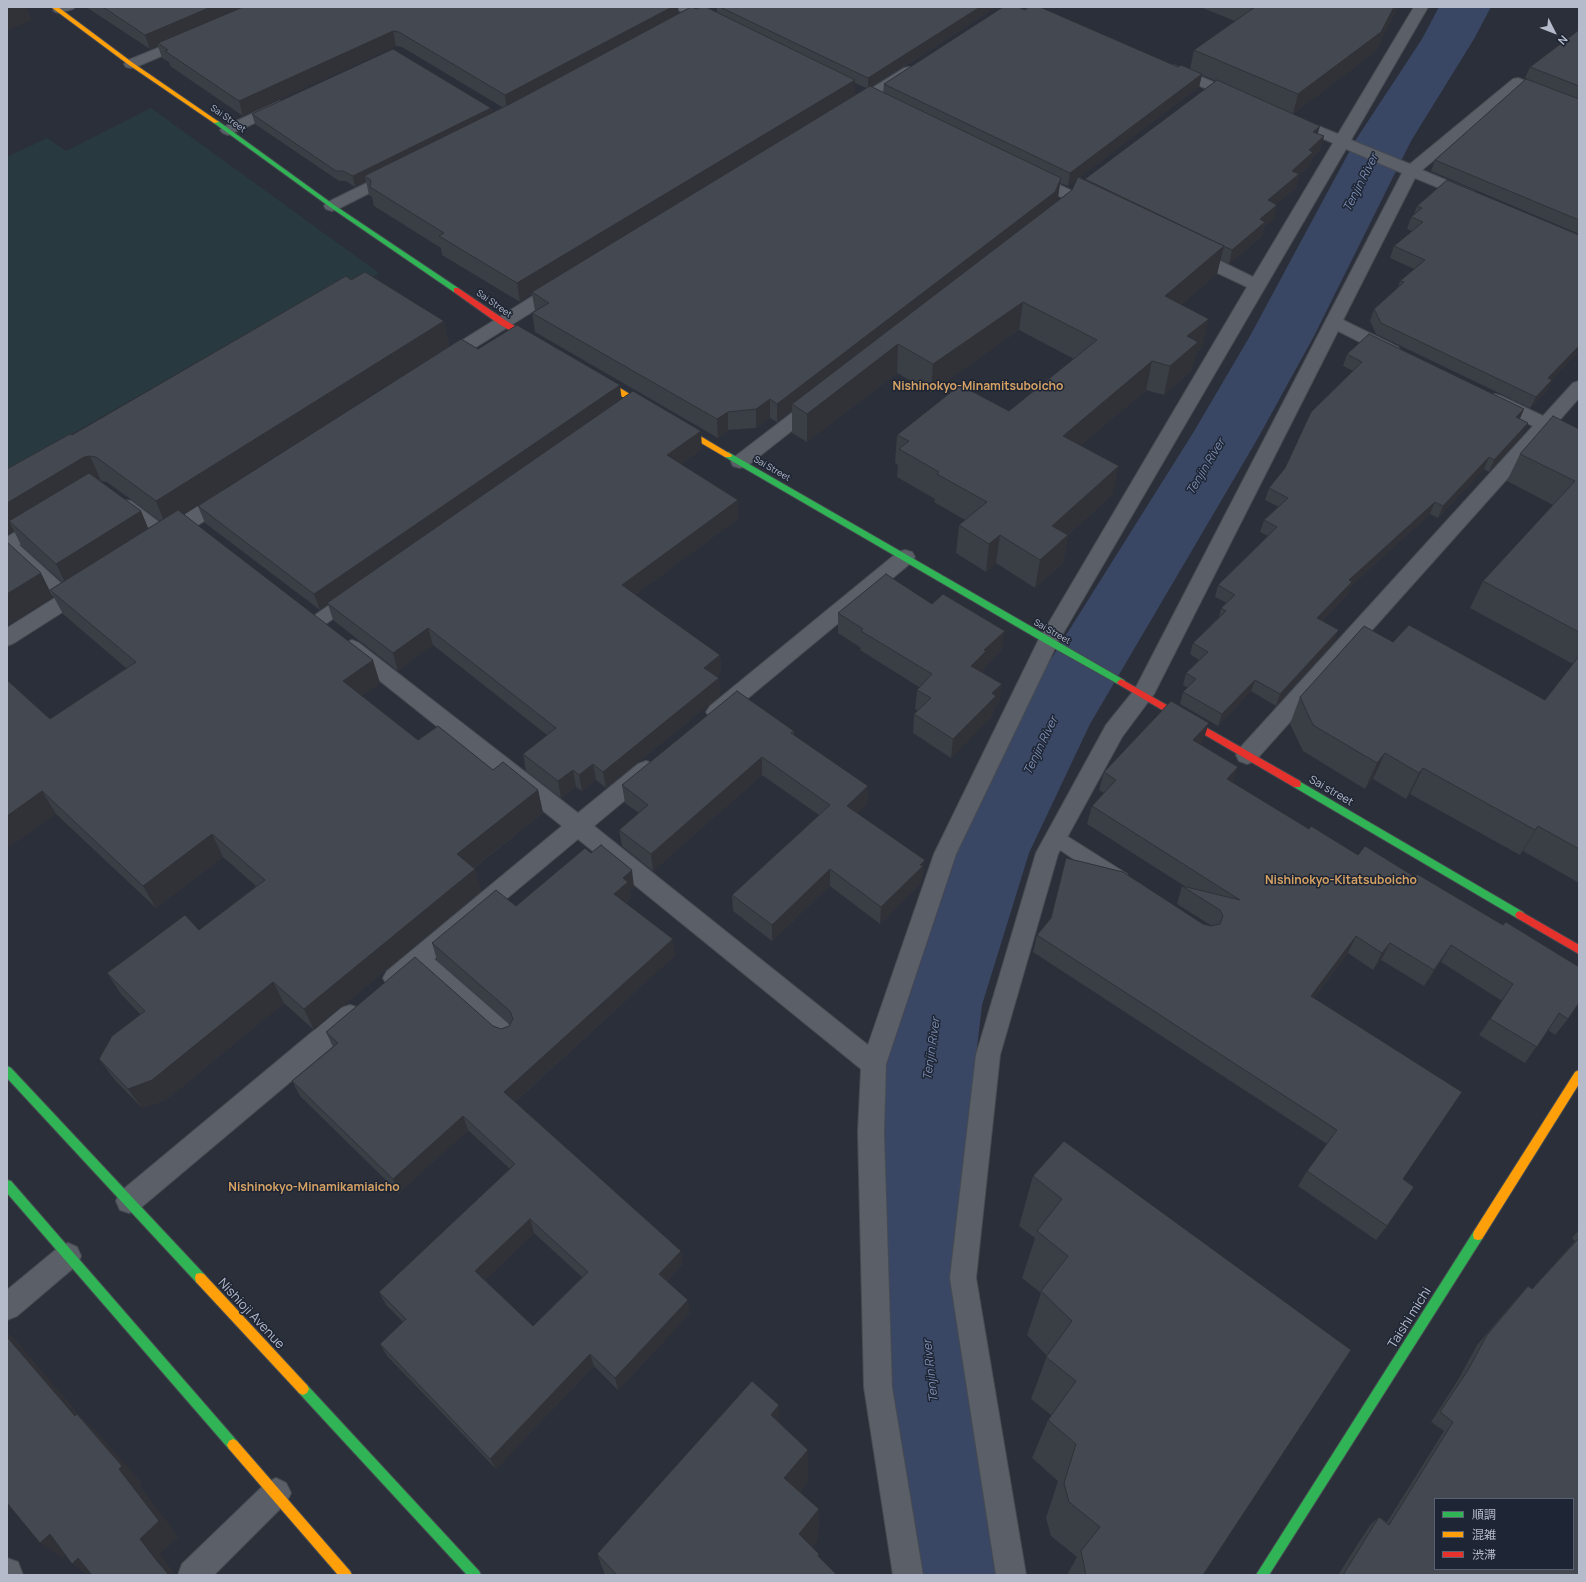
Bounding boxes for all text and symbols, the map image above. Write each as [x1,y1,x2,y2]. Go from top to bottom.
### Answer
north arrow [1534,12,1574,52]
text: N [1555,32,1572,48]
street label: Sai Street [208,103,248,135]
water label: Tenjin River [1340,152,1382,214]
street label: Sai Street [474,288,514,320]
district label: Nishinokyo-Minamitsuboicho [893,380,1063,394]
water label: Tenjin River [1184,436,1228,498]
street label: Sai Street [752,454,792,484]
street label: Sai Street [1032,617,1072,647]
water label: Tenjin River [1021,715,1061,777]
street label: Sai street [1306,773,1356,809]
district label: Nishinokyo-Kitatsuboicho [1265,874,1417,888]
water label: Tenjin River [920,1017,944,1081]
district label: Nishinokyo-Minamikamiaicho [228,1181,400,1195]
street label: Nishioji Avenue [214,1276,288,1352]
street label: Taishi michi [1385,1284,1435,1352]
water label: Tenjin River [921,1339,941,1403]
legend [1434,1498,1574,1570]
text: 順調 [1472,1506,1496,1523]
text: 混雑 [1472,1526,1496,1543]
text: 渋滞 [1472,1546,1496,1563]

